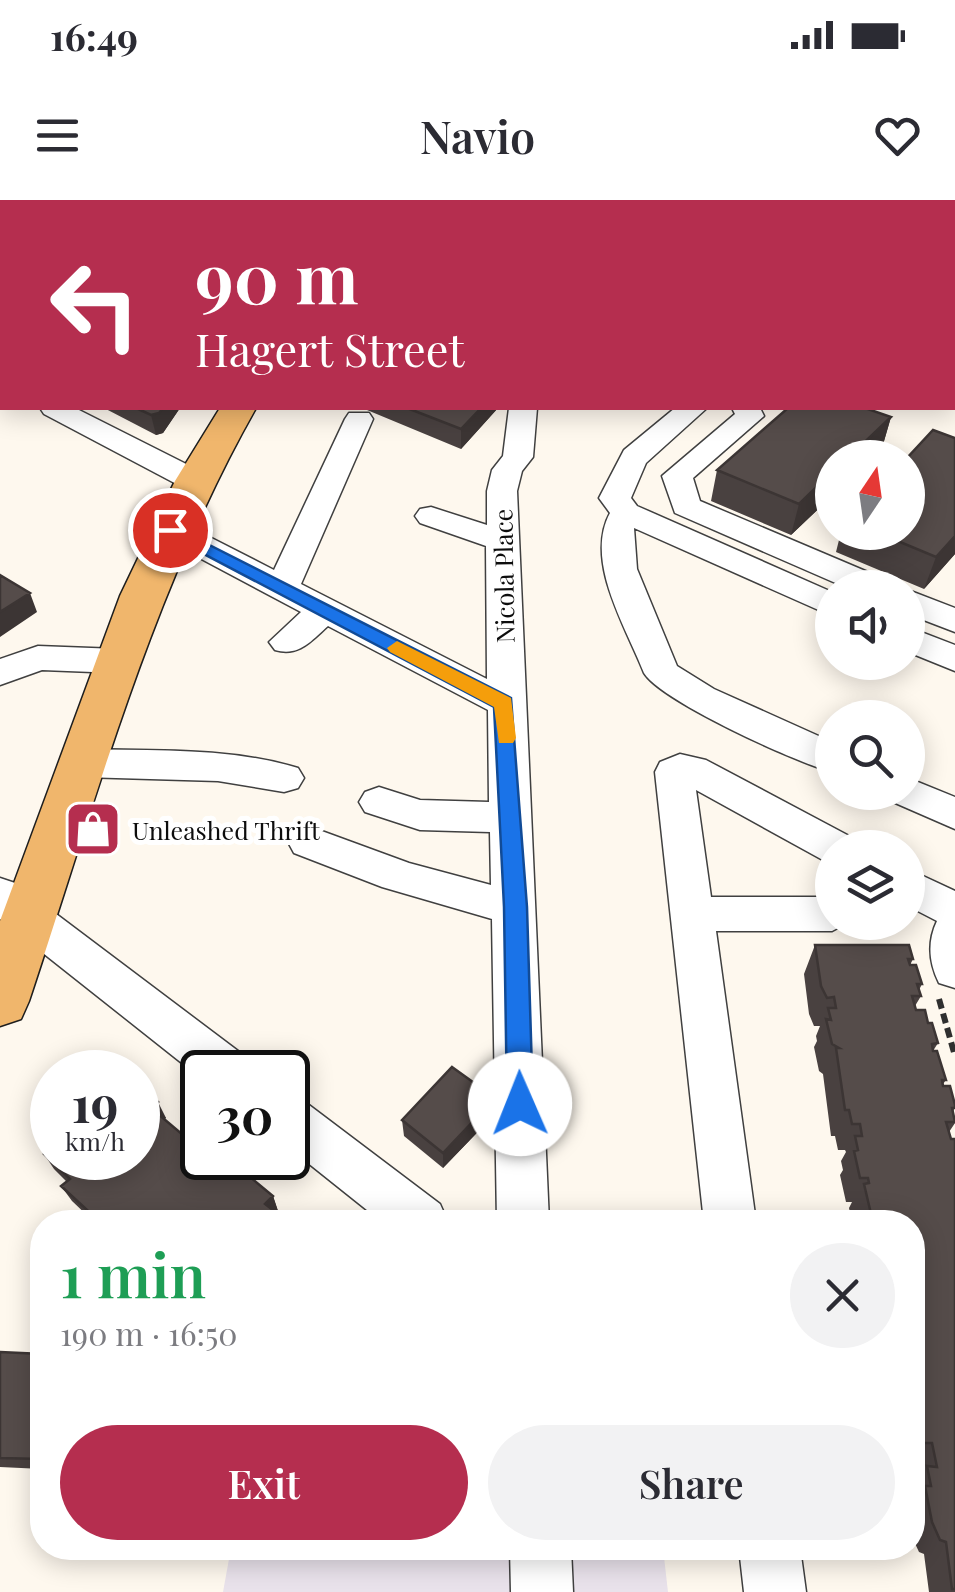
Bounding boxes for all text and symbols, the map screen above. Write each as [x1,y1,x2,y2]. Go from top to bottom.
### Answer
text: 16:49 [50,10,138,61]
text: Navio [420,105,535,165]
icon: menu [30,108,85,163]
icon: heart [870,108,925,163]
text: 90 m [195,228,359,322]
icon: left [30,240,160,370]
text: Hagert Street [195,318,465,378]
north arrow [815,440,925,550]
map controls [815,440,925,940]
pin [128,488,213,573]
icon: arrive [143,503,198,558]
street label: Nicola Place [485,508,521,644]
button: sound [815,570,925,680]
button: search [815,700,925,810]
shop icon: Unleashed Thrift [63,799,123,859]
place label: Unleashed Thrift [132,813,321,846]
button: layers [815,830,925,940]
speed limit sign: 30 [180,1050,310,1180]
position arrow [468,1052,572,1156]
text: 19 [72,1069,118,1136]
text: km/h [65,1124,125,1157]
text: 1 min [60,1233,206,1313]
button: close [790,1243,895,1348]
text: 190 m · 16:50 [60,1311,237,1354]
button: Exit [60,1425,468,1540]
button: Share [488,1425,895,1540]

